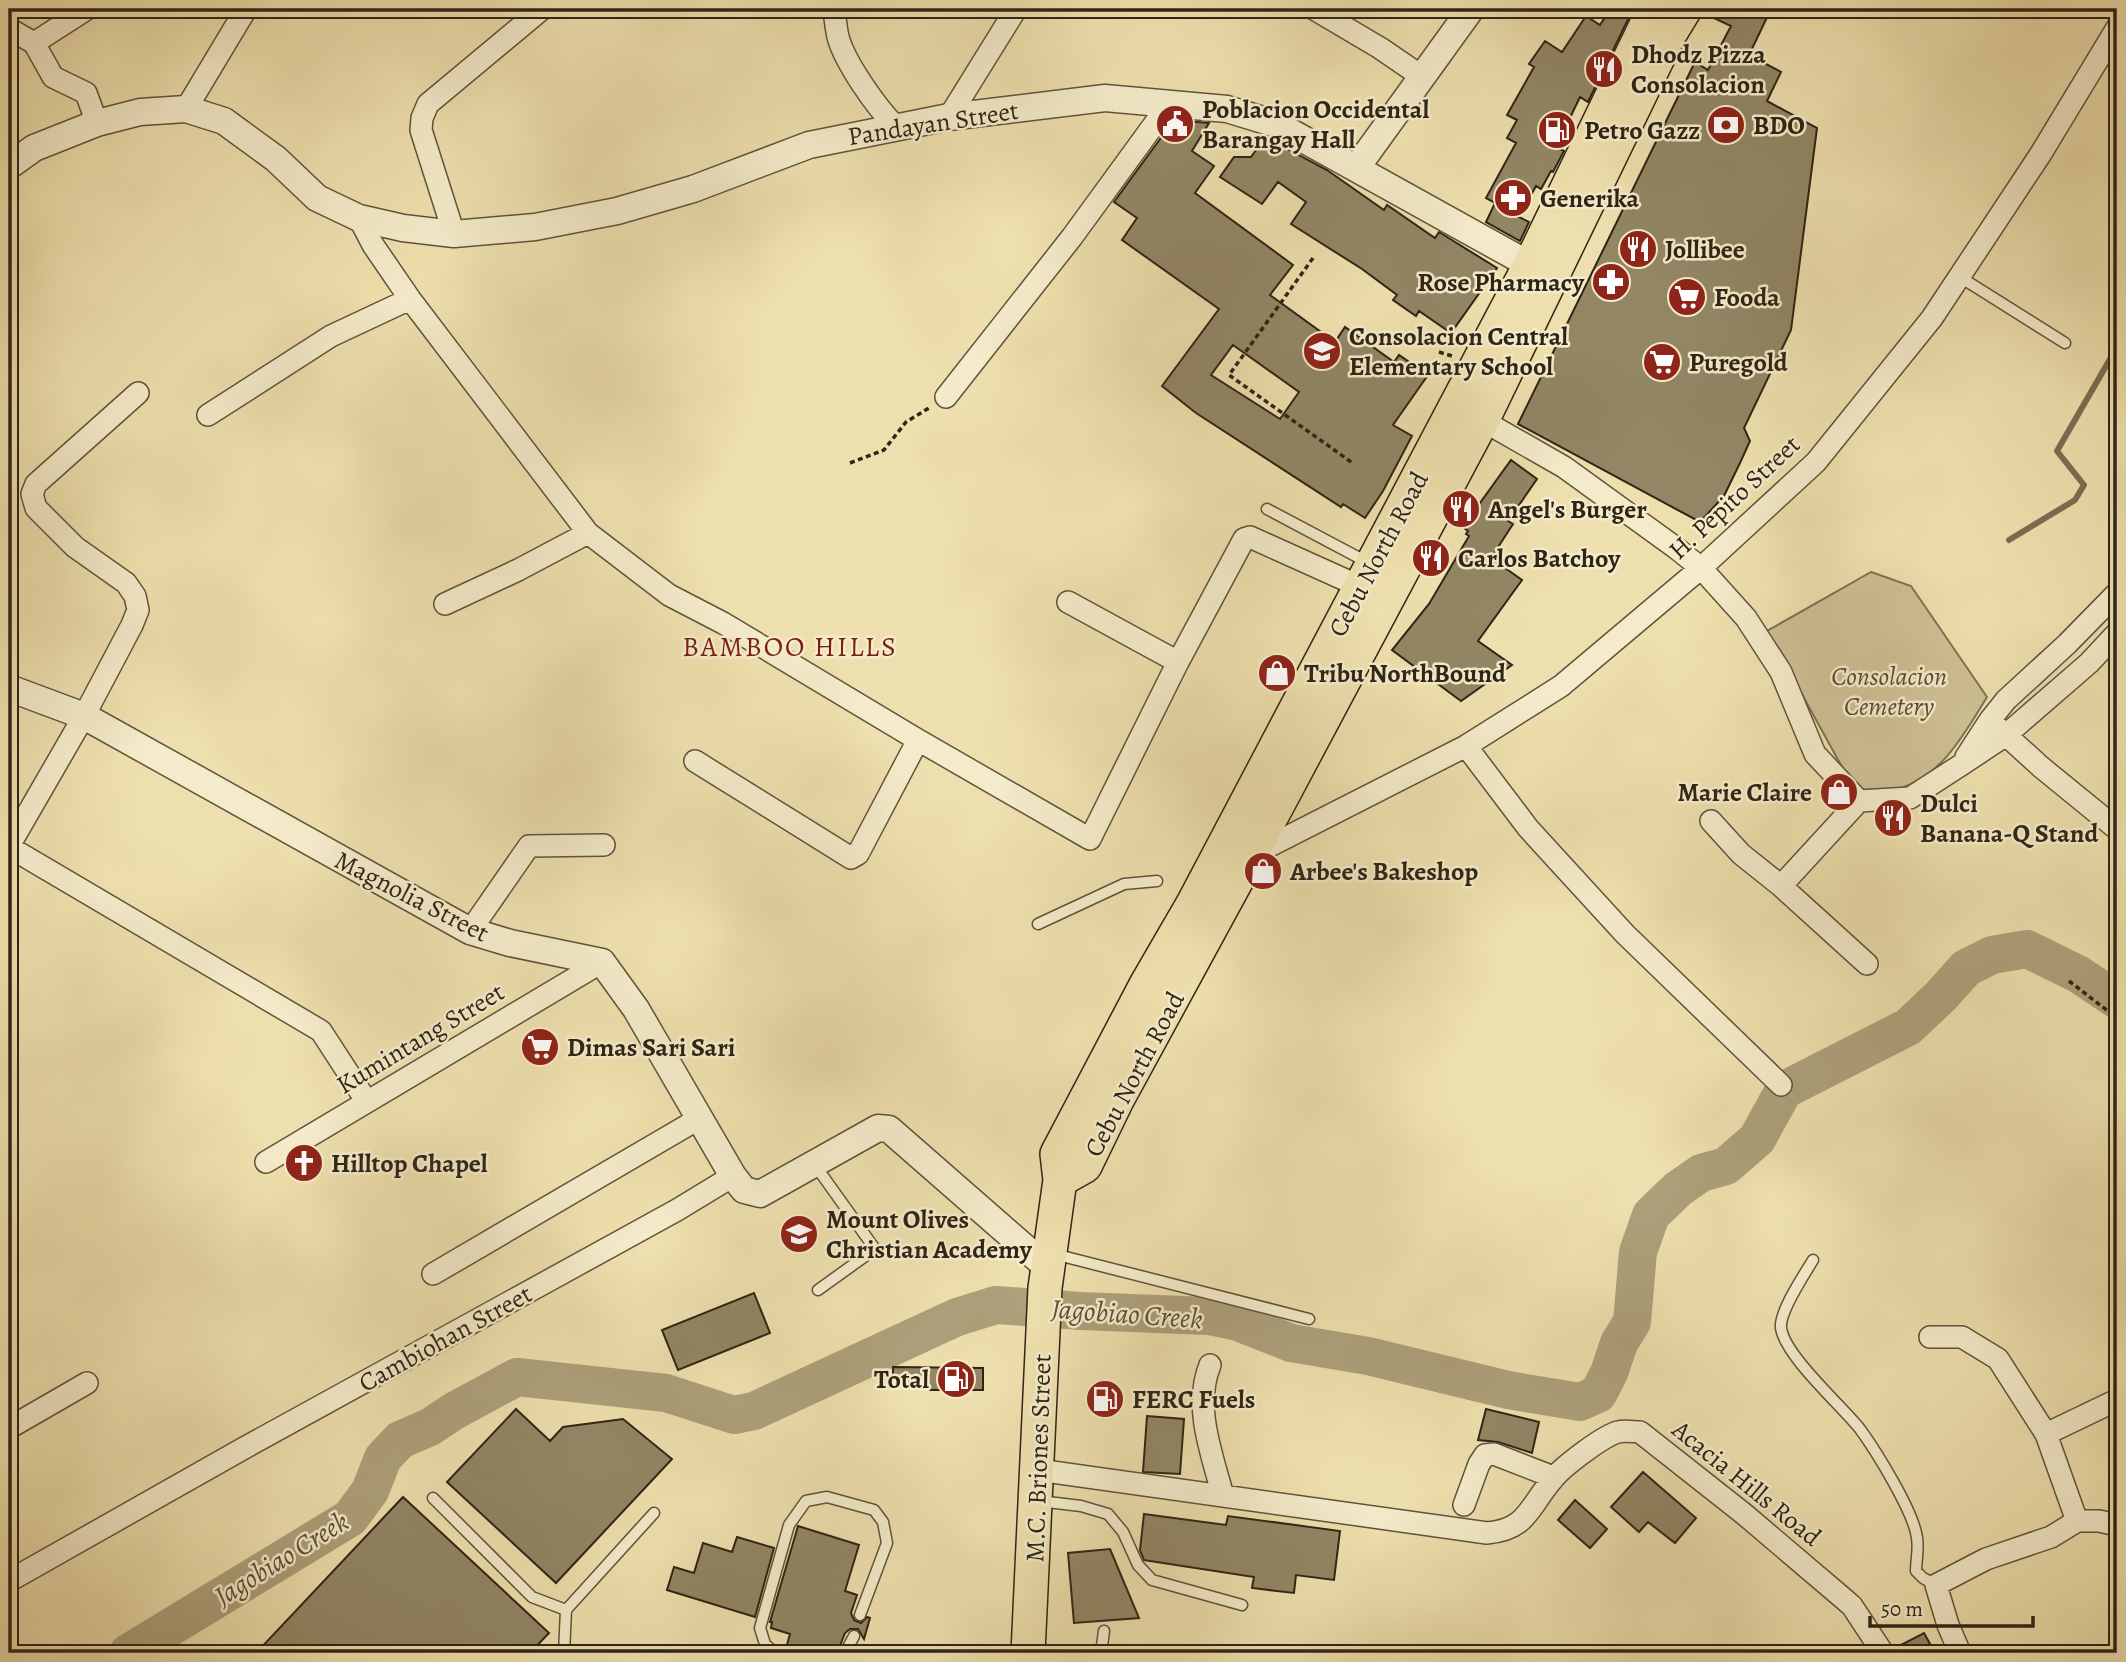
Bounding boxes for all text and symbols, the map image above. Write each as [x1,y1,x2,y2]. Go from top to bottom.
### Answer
place label: Dhodz Pizza Consolacion [1631,37,1766,102]
restaurant icon: Dhodz Pizza Consolacion [1583,48,1625,90]
place label: Poblacion Occidental Barangay Hall [1202,92,1429,157]
street label: Pandayan Street [845,93,1021,154]
public building icon: Poblacion Occidental Barangay Hall [1154,103,1196,145]
bank icon: BDO [1705,104,1747,146]
place label: BDO [1753,108,1805,143]
fuel station icon: Petro Gazz [1536,109,1578,151]
place label: Petro Gazz [1584,113,1700,148]
pharmacy icon: Generika [1492,177,1534,219]
place label: Generika [1540,181,1640,216]
restaurant icon: Jollibee [1617,228,1659,270]
place label: Jollibee [1665,232,1745,267]
pharmacy icon: Rose Pharmacy [1590,261,1632,303]
place label: Rose Pharmacy [1418,265,1585,300]
supermarket icon: Fooda [1666,276,1708,318]
place label: Fooda [1714,280,1780,315]
place label: Consolacion Central Elementary School [1349,319,1568,384]
school or university icon: Consolacion Central Elementary School [1301,330,1343,372]
supermarket icon: Puregold [1641,341,1683,383]
place label: Puregold [1689,345,1789,380]
street label: H. Pepito Street [1661,427,1808,567]
street label: Cebu North Road [1320,465,1437,643]
restaurant icon: Angel's Burger [1440,488,1482,530]
place label: Angel's Burger [1487,492,1647,527]
restaurant icon: Carlos Batchoy [1410,537,1452,579]
place label: Carlos Batchoy [1458,541,1621,576]
district label: BAMBOO HILLS [682,628,898,666]
shop icon: Tribu NorthBound [1256,652,1298,694]
place label: Tribu NorthBound [1304,656,1507,691]
park label: Consolacion Cemetery [1831,659,1947,724]
shop icon: Marie Claire [1818,771,1860,813]
place label: Marie Claire [1677,775,1812,810]
place label: Dulci Banana-Q Stand [1920,786,2099,851]
restaurant icon: Dulci Banana-Q Stand [1872,797,1914,839]
street label: Magnolia Street [329,842,495,951]
shop icon: Arbee's Bakeshop [1242,850,1284,892]
place label: Arbee's Bakeshop [1289,854,1478,889]
street label: Kumintang Street [330,974,511,1102]
street label: Cebu North Road [1076,985,1193,1163]
supermarket icon: Dimas Sari Sari [519,1026,561,1068]
place label: Dimas Sari Sari [567,1030,735,1065]
church icon: Hilltop Chapel [283,1142,325,1184]
place label: Hilltop Chapel [331,1146,488,1181]
place label: Mount Olives Christian Academy [826,1202,1033,1267]
school or university icon: Mount Olives Christian Academy [778,1213,820,1255]
street label: Cambiohan Street [352,1276,538,1400]
water label: Jagobiao Creek [1049,1290,1204,1338]
street label: M.C. Briones Street [1017,1353,1060,1563]
fuel station icon: Total [935,1358,977,1400]
place label: Total [874,1362,929,1397]
fuel station icon: FERC Fuels [1084,1378,1126,1420]
place label: FERC Fuels [1132,1382,1255,1417]
street label: Acacia Hills Road [1664,1412,1829,1554]
water label: Jagobiao Creek [206,1503,356,1616]
scale bar [1870,1585,2033,1629]
text: 50 m [1881,1595,1923,1623]

